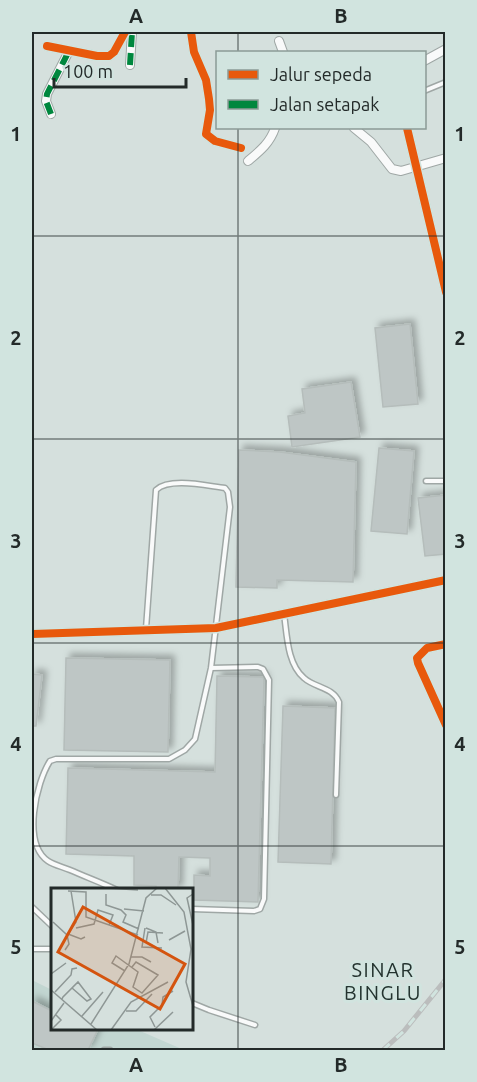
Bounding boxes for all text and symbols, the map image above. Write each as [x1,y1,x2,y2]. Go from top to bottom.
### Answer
text: A [129,4,143,27]
text: B [334,4,348,27]
scale bar [54,51,186,89]
legend [216,51,426,129]
text: 100 m [63,61,113,81]
text: Jalur sepeda [270,64,372,84]
text: Jalan setapak [270,94,379,114]
text: 1 [10,122,22,145]
text: 1 [454,122,466,145]
text: 2 [10,326,22,349]
text: 2 [454,326,466,349]
text: 3 [10,529,22,552]
text: 3 [454,529,466,552]
text: 4 [10,732,22,755]
text: 4 [454,732,466,755]
inset map [51,888,194,1031]
text: 5 [10,935,22,958]
text: 5 [454,935,466,958]
district label: SINAR BINGLU [344,958,422,1004]
text: A [129,1053,143,1076]
text: B [334,1053,348,1076]

